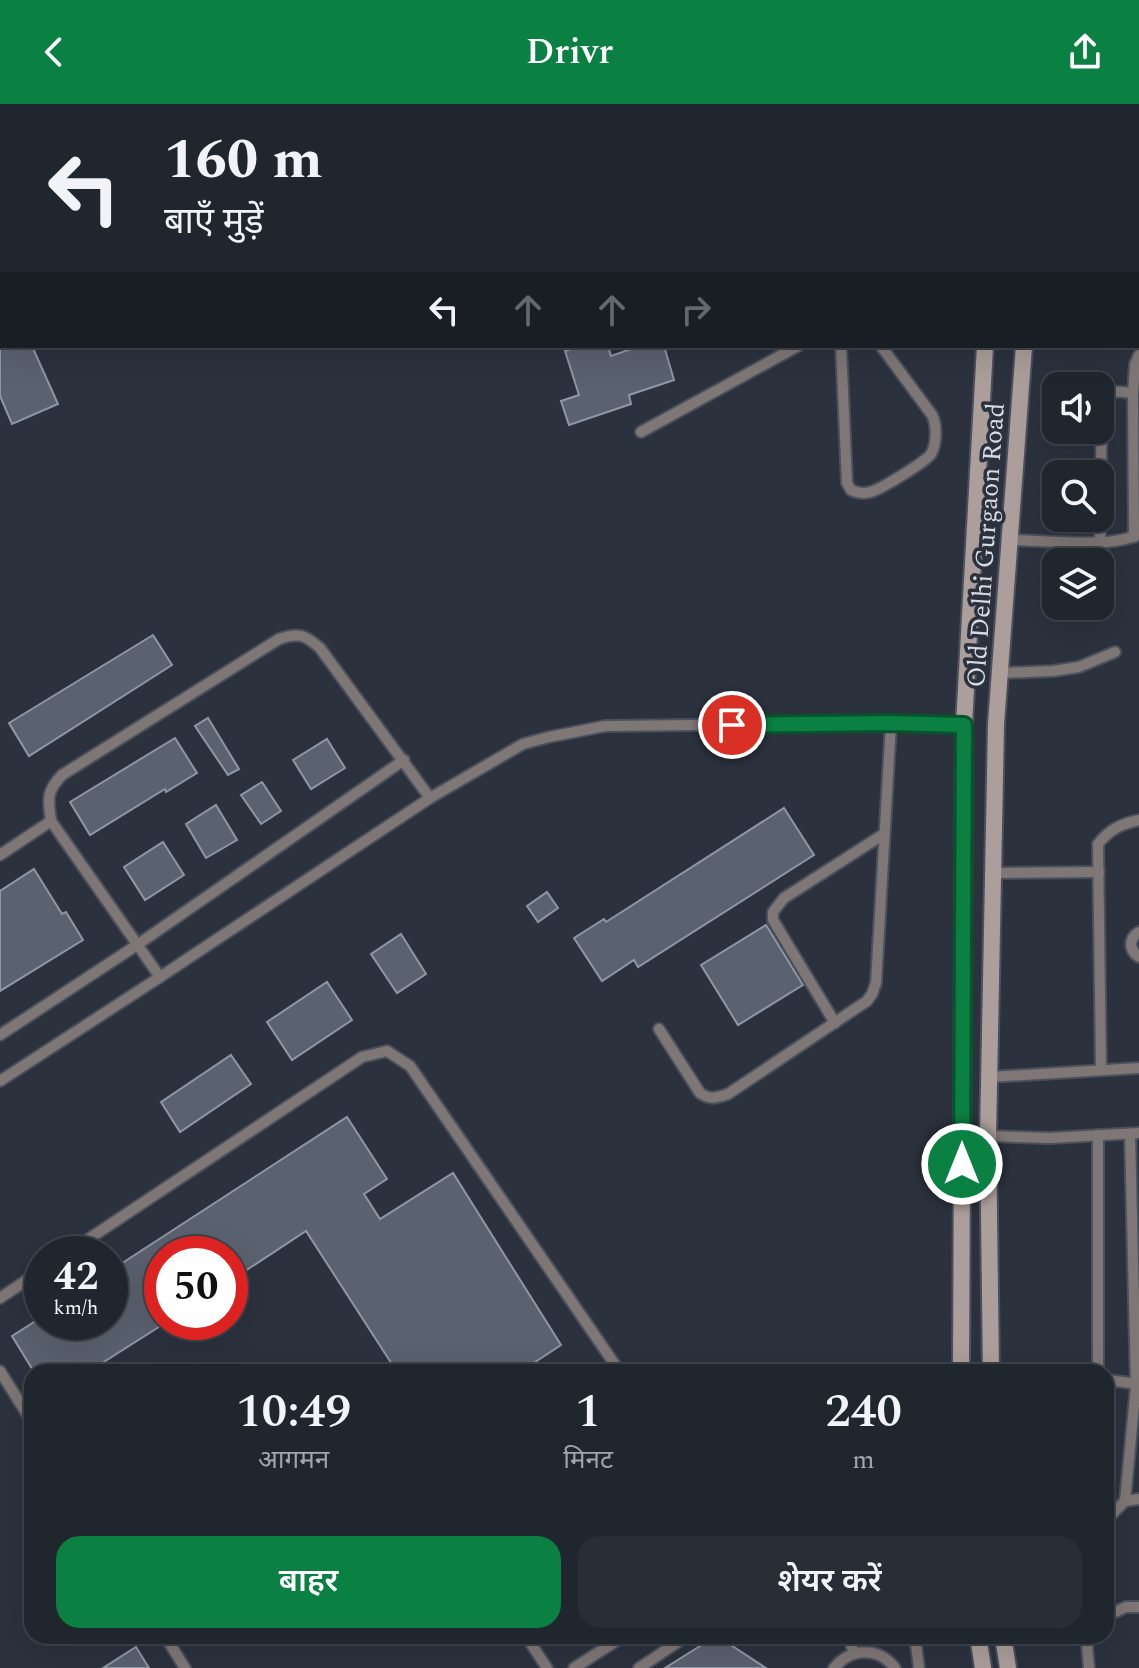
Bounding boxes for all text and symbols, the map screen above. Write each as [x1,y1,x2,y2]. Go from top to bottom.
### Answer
text: Drivr [526,25,613,80]
icon: back [32,30,76,74]
icon: share [1063,30,1107,74]
text: 160 m [164,118,323,203]
icon: left [32,136,136,240]
text: बाएँ मुड़ें [164,195,264,250]
icon: left [422,288,466,332]
icon: ahead [506,288,550,332]
icon: ahead [590,288,634,332]
icon: right [674,288,718,332]
map controls [1042,372,1114,620]
button: sound [1042,372,1114,444]
street label: Old Delhi Gurgaon Road [956,401,1016,689]
button: search [1042,460,1114,532]
button: layers [1042,548,1114,620]
pin [698,691,766,759]
icon: arrive [710,703,754,747]
position arrow [920,1122,1004,1206]
speed limit sign: 50 [144,1236,248,1340]
text: 42 [54,1247,98,1308]
text: km/h [54,1293,99,1323]
text: 10:49 [236,1375,351,1448]
text: 1 [575,1375,601,1448]
text: 240 [825,1375,902,1448]
text: आगमन [258,1440,329,1480]
text: मिनट [563,1440,613,1480]
text: m [852,1440,875,1480]
button: बाहर [56,1536,561,1628]
button: शेयर करें [577,1536,1082,1628]

